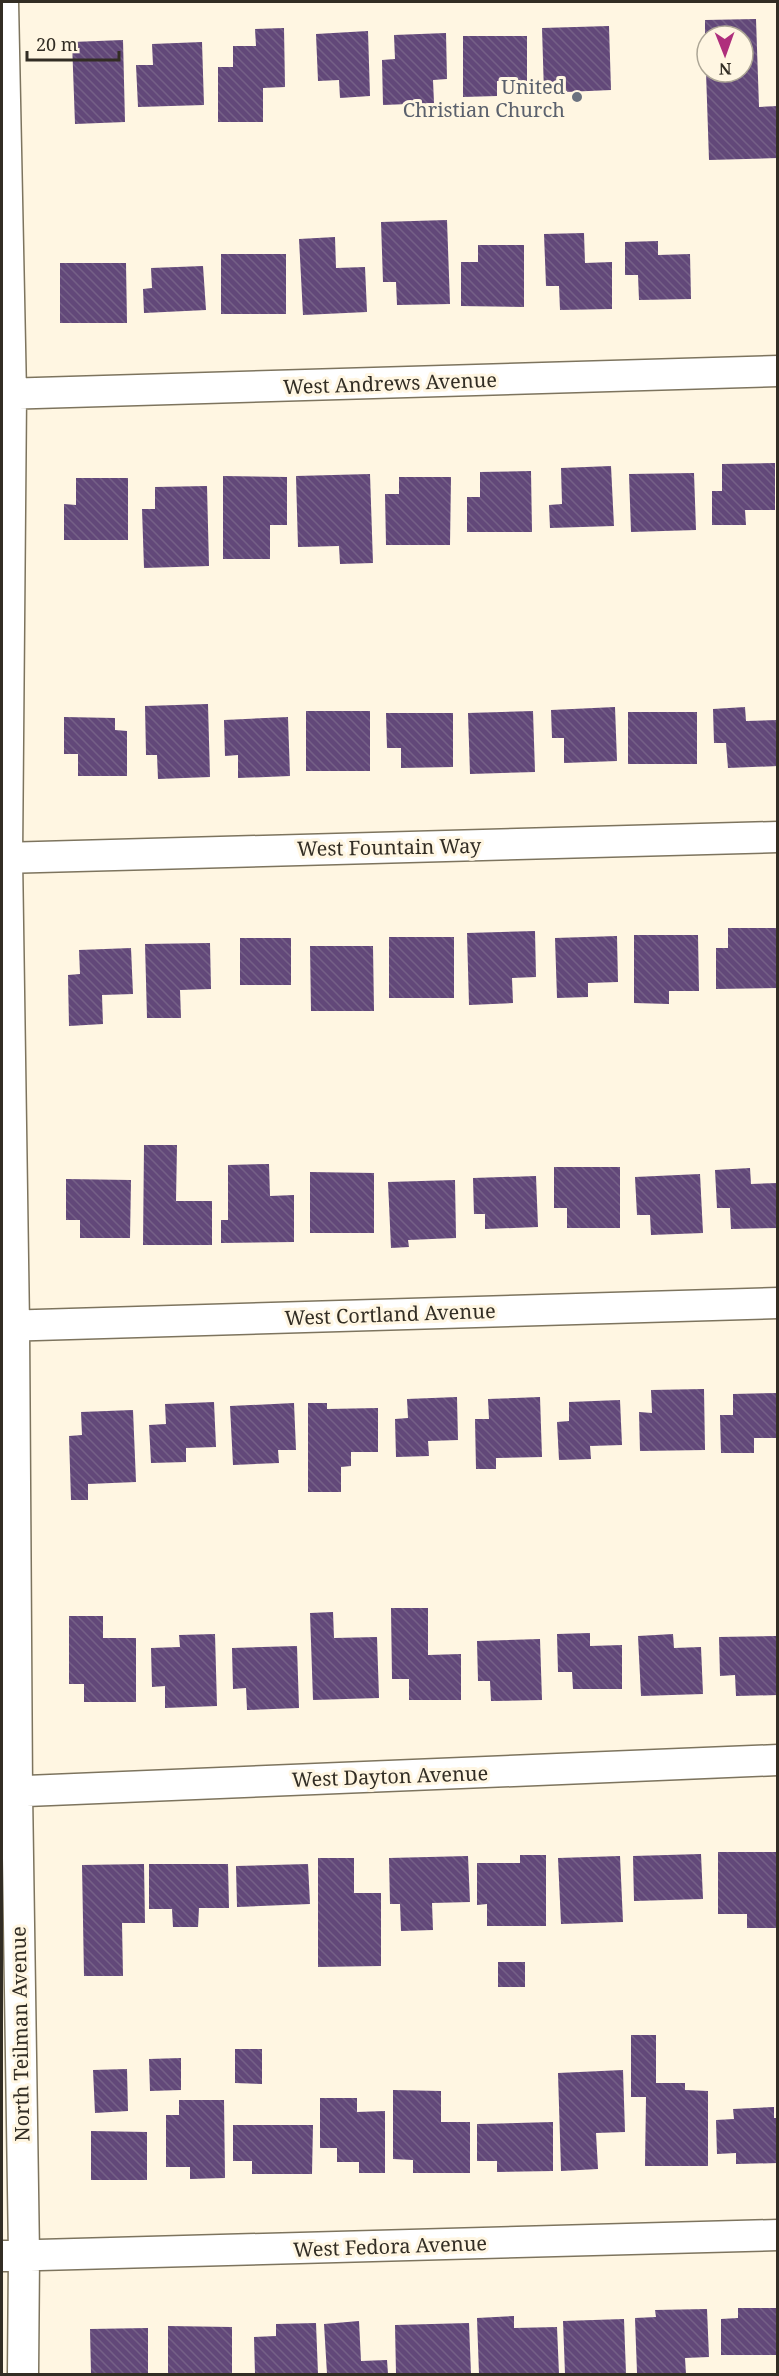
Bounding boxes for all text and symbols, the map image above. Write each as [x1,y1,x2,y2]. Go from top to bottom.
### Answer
scale bar [27,24,118,62]
north arrow [695,24,755,84]
text: 20 m [36,32,78,56]
text: N [718,58,732,80]
place label: United Christian Church [403,73,565,123]
marker: United Christian Church [570,90,584,104]
street label: West Andrews Avenue [283,366,497,400]
street label: West Fountain Way [297,832,482,862]
street label: West Cortland Avenue [284,1297,496,1331]
street label: West Dayton Avenue [291,1759,489,1793]
street label: North Teilman Avenue [5,1926,35,2142]
street label: West Fedora Avenue [292,2229,488,2263]

